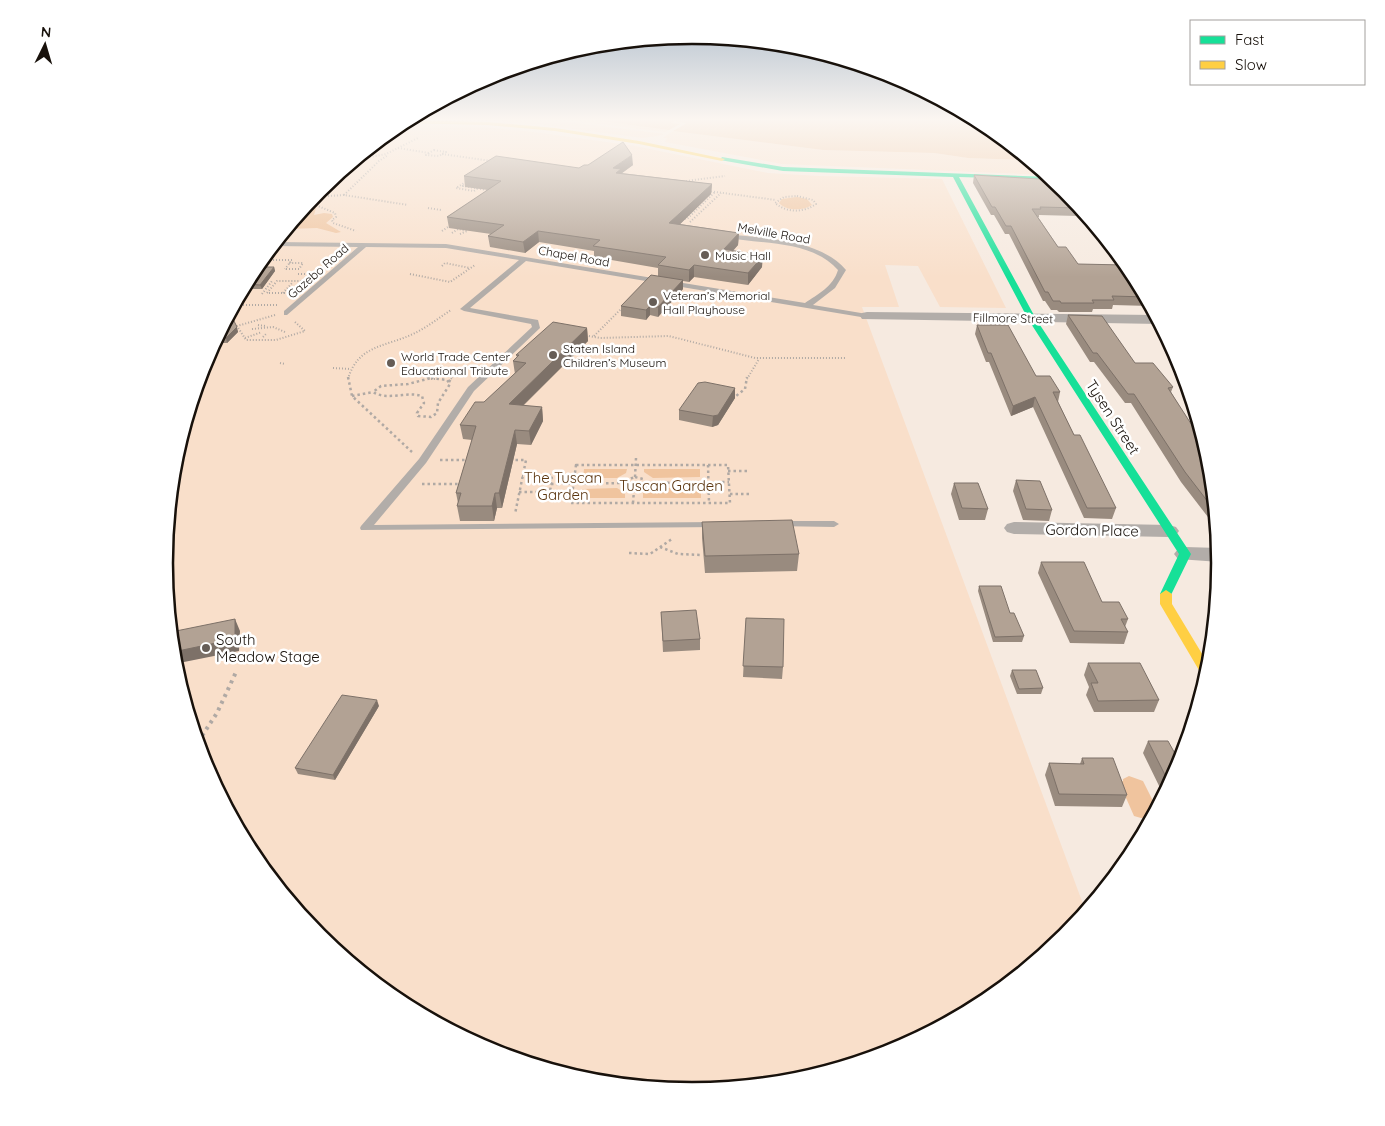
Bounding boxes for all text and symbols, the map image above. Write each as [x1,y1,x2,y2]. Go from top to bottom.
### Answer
north arrow [20,20,70,70]
legend [1190,20,1365,85]
text: N [40,23,52,41]
text: Fast [1235,30,1264,49]
text: Slow [1235,55,1267,74]
street label: Melville Road [737,219,811,247]
street label: Gazebo Road [284,240,352,302]
street label: Chapel Road [537,242,611,270]
place label: Music Hall [715,248,771,263]
marker: Music Hall [699,249,711,261]
place label: Veteran’s Memorial Hall Playhouse [663,288,770,317]
marker: Veteran’s Memorial Hall Playhouse [647,296,659,308]
street label: Fillmore Street [973,310,1053,326]
place label: Staten Island Children’s Museum [563,341,666,370]
place label: World Trade Center Educational Tribute [401,349,510,378]
marker: Staten Island Children’s Museum [547,349,559,361]
marker: World Trade Center Educational Tribute [385,357,397,369]
street label: Tysen Street [1082,376,1144,458]
park label: The Tuscan Garden [524,468,602,504]
park label: Tuscan Garden [619,476,723,495]
street label: Gordon Place [1045,520,1139,540]
place label: South Meadow Stage [216,630,320,666]
marker: South Meadow Stage [200,642,212,654]

